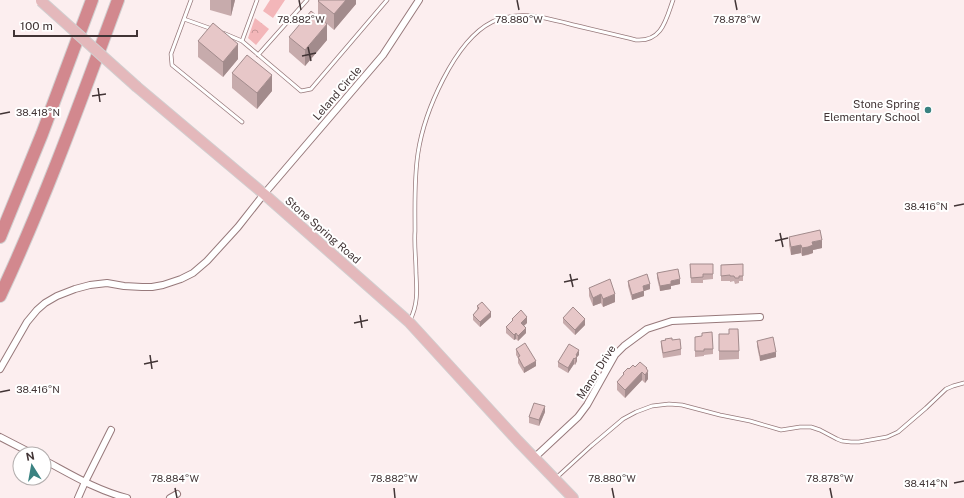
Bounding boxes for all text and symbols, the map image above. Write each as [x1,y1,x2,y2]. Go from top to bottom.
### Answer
scale bar [14,12,137,38]
text: 78.882°W [277,13,325,25]
text: 78.880°W [495,13,543,25]
text: 78.878°W [713,13,761,25]
text: 100 m [20,19,53,33]
street label: Leland Circle [310,64,364,122]
place label: Stone Spring Elementary School [823,98,920,123]
marker: Stone Spring Elementary School [923,105,933,115]
text: 38.418°N [16,106,60,118]
street label: Stone Spring Road [283,194,363,266]
text: 38.416°N [904,200,948,212]
street label: Manor Drive [574,343,618,401]
text: 38.416°N [16,383,60,395]
north arrow [12,446,52,486]
text: N [25,449,35,463]
text: 78.884°W [151,472,199,484]
text: 78.882°W [370,472,418,484]
text: 78.880°W [588,472,636,484]
text: 78.878°W [806,472,854,484]
text: 38.414°N [904,477,948,489]

